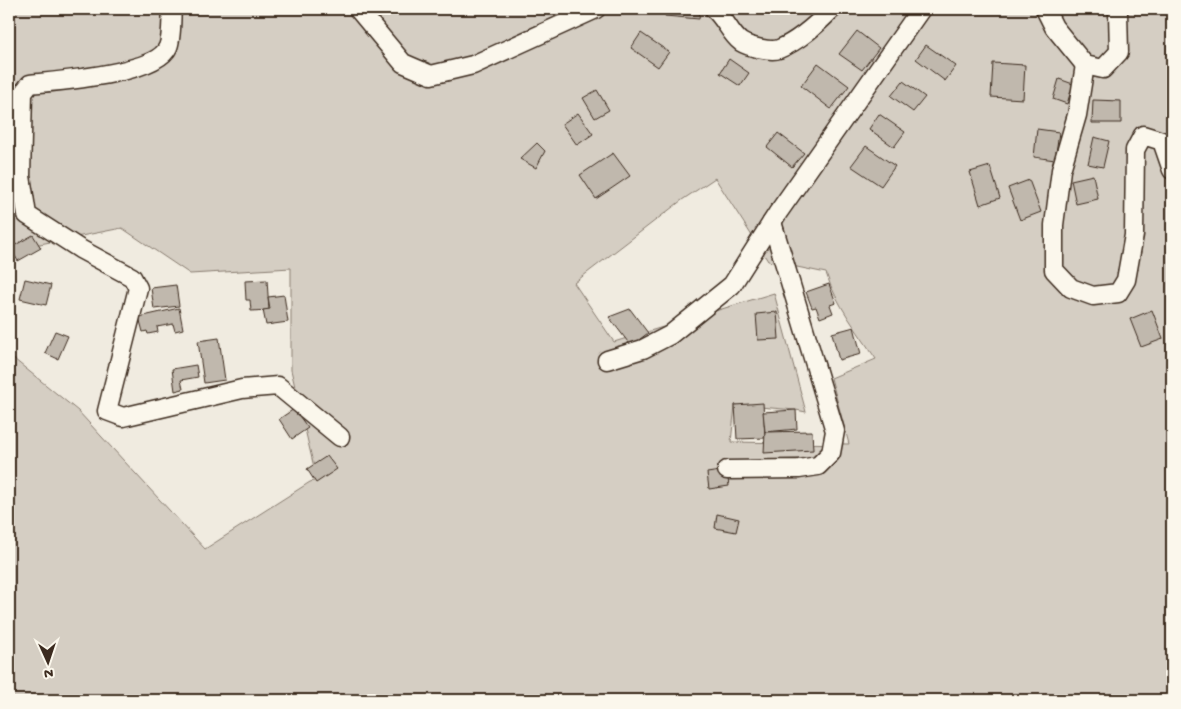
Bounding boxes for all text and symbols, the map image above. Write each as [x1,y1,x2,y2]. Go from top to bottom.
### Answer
north arrow [22,636,72,686]
text: N [44,664,54,681]

